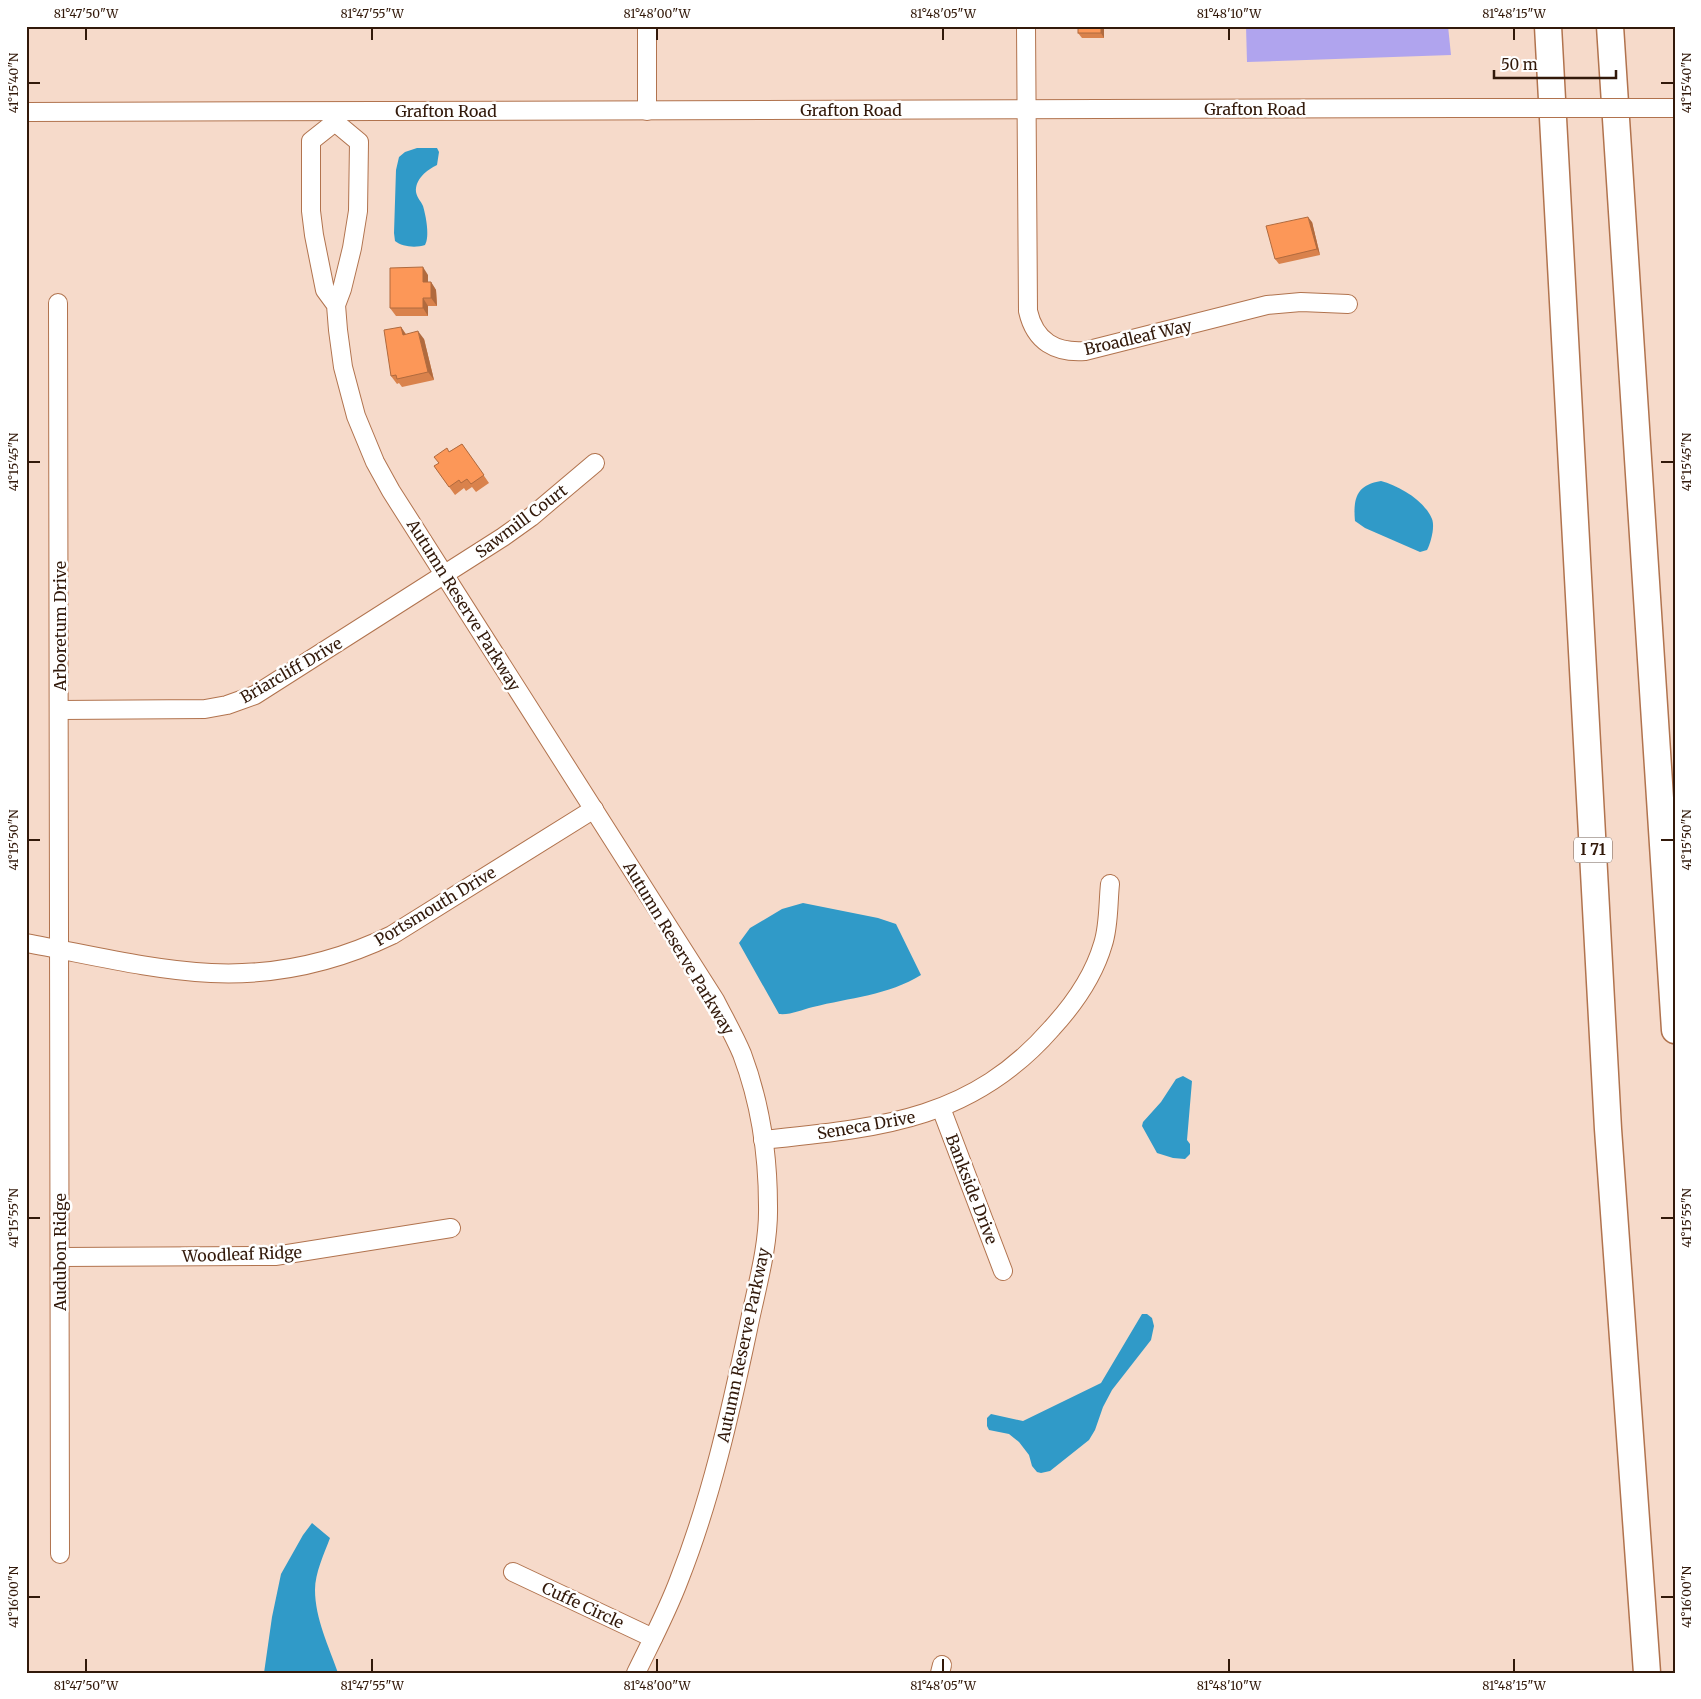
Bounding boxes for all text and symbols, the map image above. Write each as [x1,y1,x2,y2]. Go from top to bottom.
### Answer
text: 81°47'50"W [54,6,119,21]
text: 81°47'55"W [340,6,405,21]
text: 81°48'00"W [623,6,692,21]
text: 81°48'05"W [910,6,977,21]
text: 81°48'10"W [1197,6,1262,21]
text: 81°48'15"W [1482,6,1547,21]
scale bar [1494,48,1616,80]
text: 41°15'40"N [6,52,21,113]
text: 41°15'40"N [1679,52,1694,113]
text: 50 m [1501,55,1538,74]
street label: Grafton Road [1204,99,1306,119]
street label: Grafton Road [800,100,902,120]
street label: Grafton Road [395,101,497,121]
street label: Broadleaf Way [1082,315,1194,359]
text: 41°15'45"N [6,432,21,491]
text: 41°15'45"N [1679,432,1694,491]
street label: Sawmill Court [471,480,571,562]
street label: Autumn Reserve Parkway [402,515,525,695]
street label: Arboretum Drive [50,561,70,692]
street label: Briarcliff Drive [237,633,345,707]
text: 41°15'50"N [6,809,21,871]
text: 41°15'50"N [1679,809,1694,871]
road number: I 71 [1574,838,1612,862]
street label: Autumn Reserve Parkway [619,857,739,1039]
street label: Portsmouth Drive [371,862,499,950]
street label: Seneca Drive [815,1107,917,1143]
street label: Bankside Drive [942,1131,1002,1247]
text: 41°15'55"N [6,1187,21,1248]
text: 41°15'55"N [1679,1187,1694,1248]
street label: Audubon Ridge [50,1193,70,1312]
street label: Woodleaf Ridge [181,1242,302,1266]
street label: Autumn Reserve Parkway [712,1245,774,1445]
text: 41°16'00"N [6,1565,21,1628]
text: 41°16'00"N [1679,1565,1694,1628]
street label: Cuffe Circle [539,1577,627,1633]
text: 81°47'50"W [54,1678,119,1693]
text: 81°47'55"W [340,1678,405,1693]
text: 81°48'00"W [623,1678,692,1693]
text: 81°48'05"W [910,1678,977,1693]
text: 81°48'10"W [1197,1678,1262,1693]
text: 81°48'15"W [1482,1678,1547,1693]

